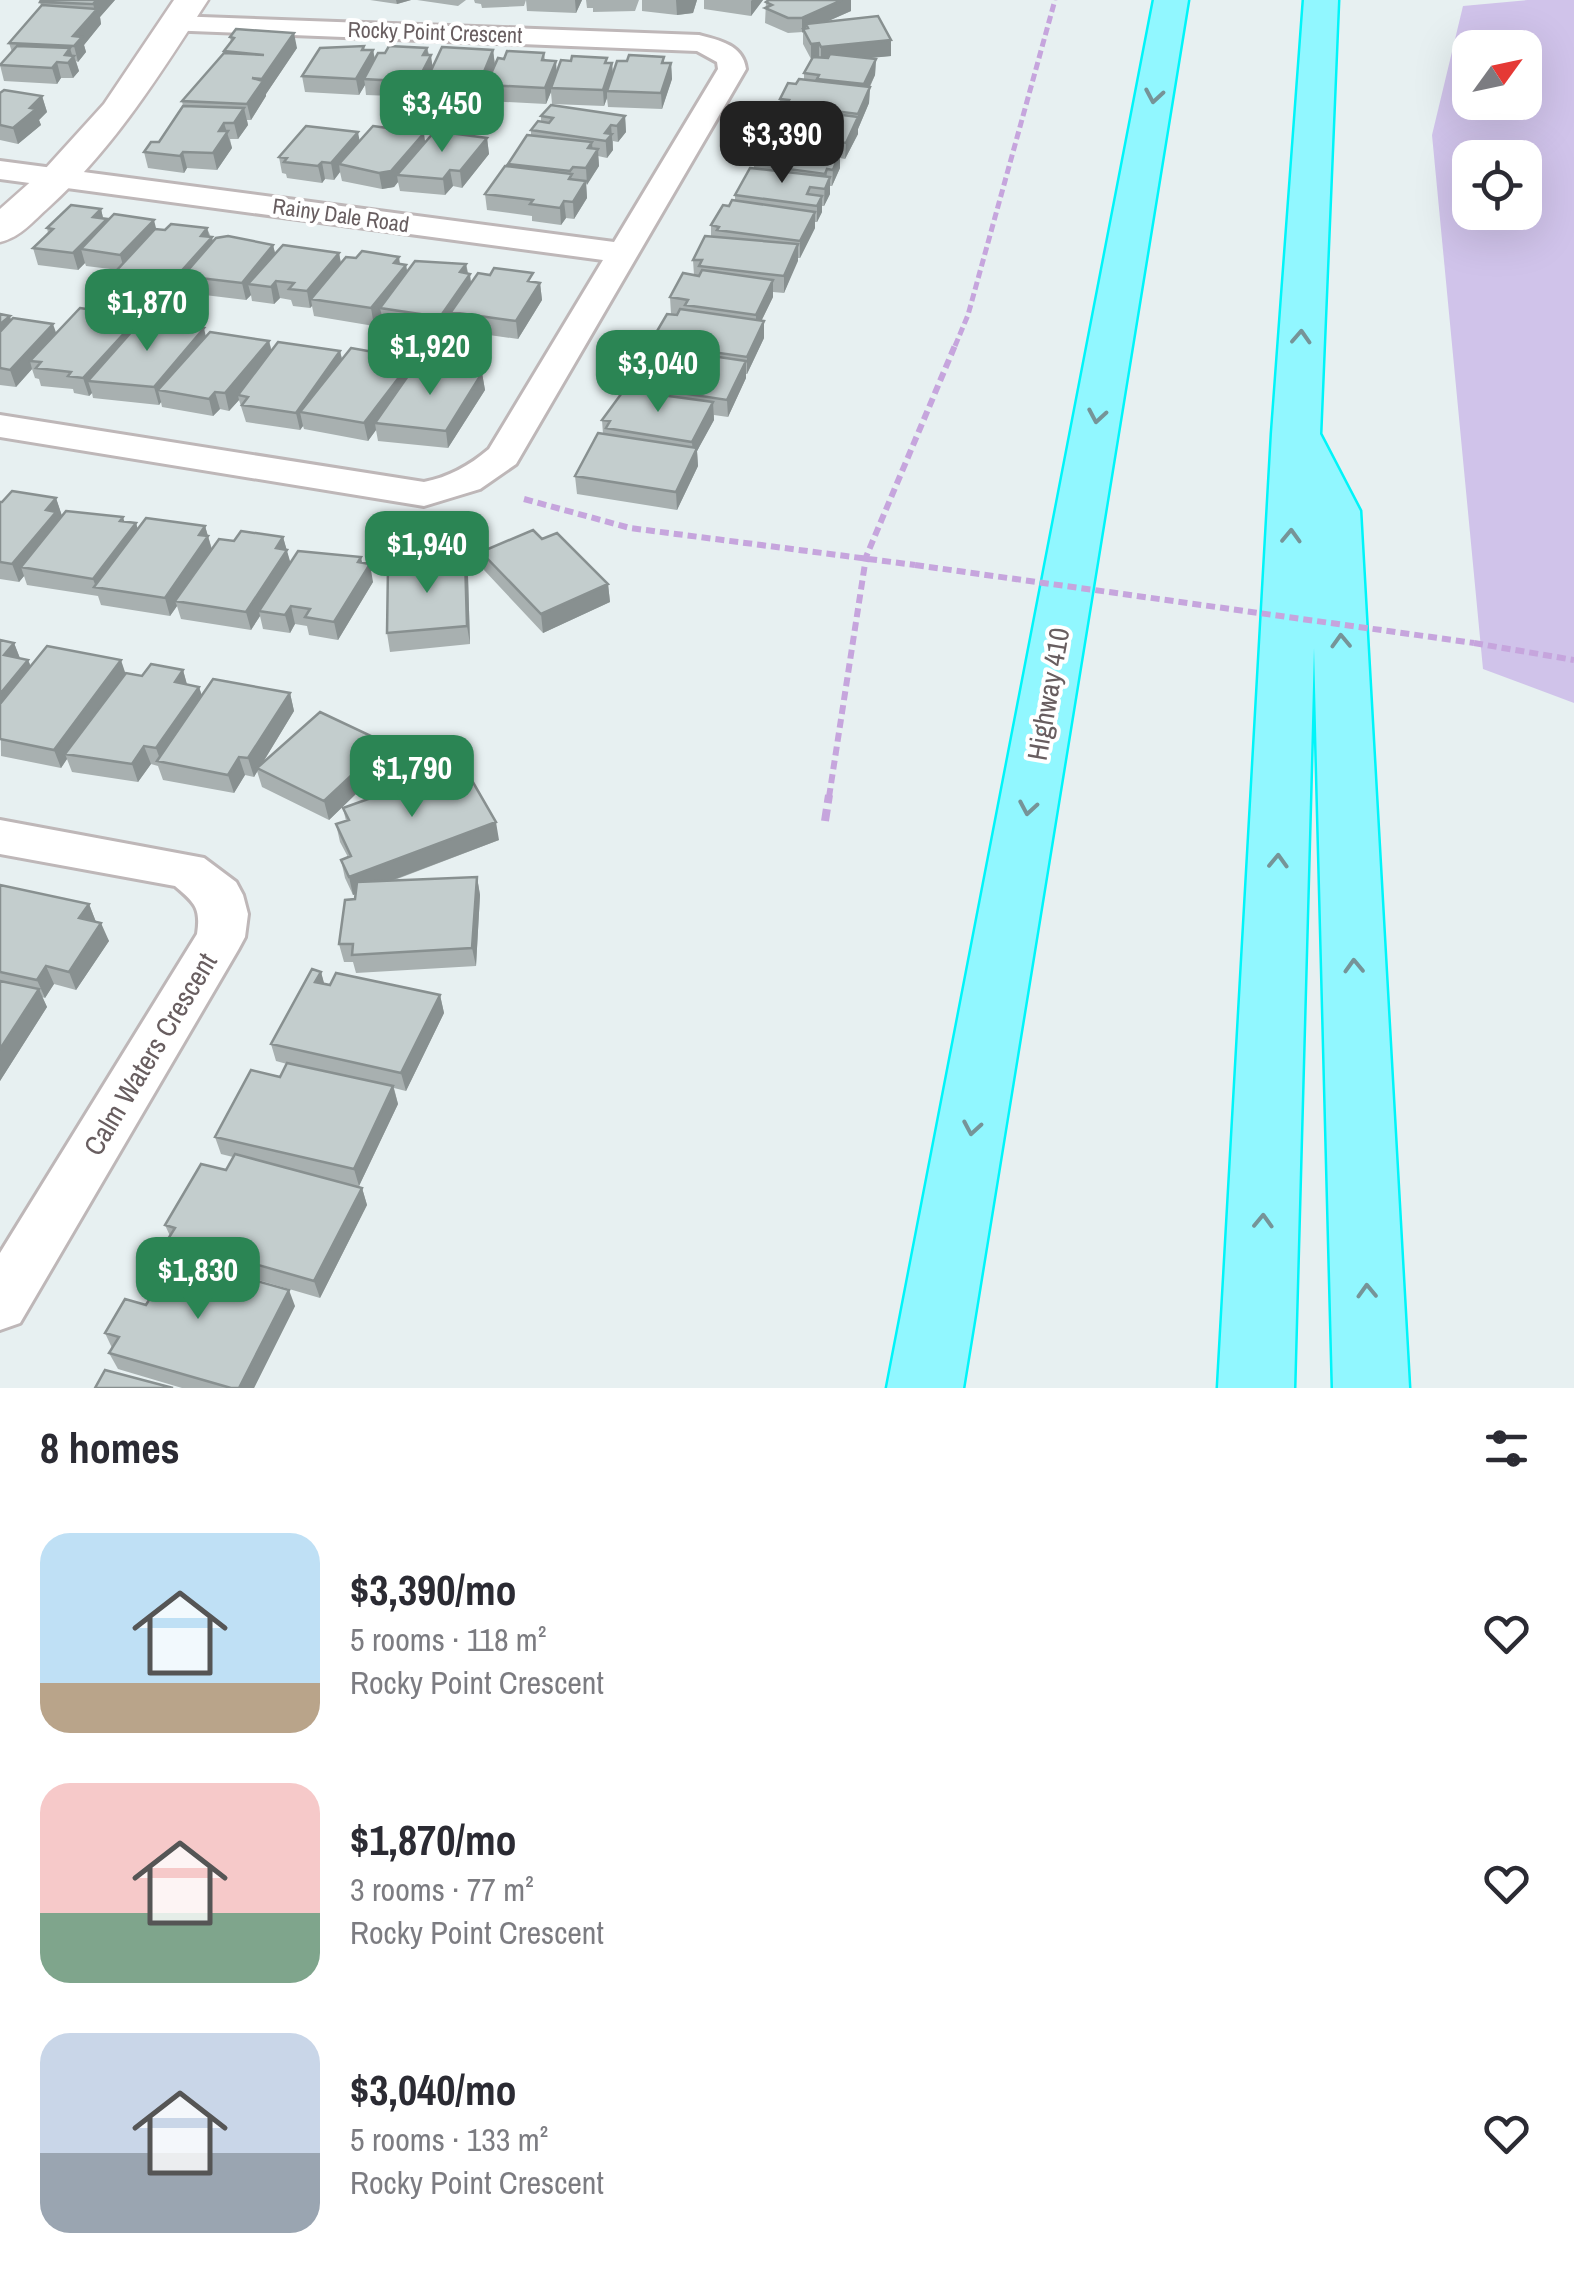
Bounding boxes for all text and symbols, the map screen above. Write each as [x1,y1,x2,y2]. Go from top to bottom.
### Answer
street label: Rocky Point Crescent [347,14,523,50]
north arrow [1452,30,1542,120]
map controls [1452,30,1542,230]
pin: $3,450 [361,70,523,155]
text: $3,450 [402,81,482,124]
one-way arrow [1144,88,1165,104]
pin: $3,390 [701,101,863,186]
text: $3,390 [742,112,822,155]
button: locate [1452,140,1542,230]
street label: Rainy Dale Road [271,191,411,239]
pin: $1,870 [66,269,228,354]
text: $1,870 [107,280,187,323]
pin: $1,920 [349,313,511,398]
text: $1,920 [390,324,470,367]
one-way arrow [1290,328,1311,344]
pin: $3,040 [577,330,739,415]
text: $3,040 [618,341,698,384]
one-way arrow [1087,408,1108,424]
pin: $1,940 [346,511,508,596]
text: $1,940 [387,522,467,565]
one-way arrow [1281,528,1302,544]
street label: Highway 410 [1018,625,1078,763]
one-way arrow [1330,633,1351,649]
pin: $1,790 [331,735,493,820]
text: $1,790 [372,746,452,789]
one-way arrow [1018,800,1039,816]
one-way arrow [1267,852,1288,868]
street label: Calm Waters Crescent [74,946,226,1162]
one-way arrow [1344,957,1365,973]
one-way arrow [962,1120,983,1136]
one-way arrow [1252,1212,1273,1228]
pin: $1,830 [117,1237,279,1322]
text: $1,830 [158,1248,238,1291]
one-way arrow [1357,1282,1378,1298]
text: 8 homes [40,1420,180,1476]
icon: filters [1479,1421,1534,1476]
text: $3,390/mo [350,1562,517,1618]
icon: home [120,1573,240,1693]
icon: heart [1479,1606,1534,1661]
text: 5 rooms · 118 m² [350,1618,546,1661]
text: Rocky Point Crescent [350,1661,604,1704]
text: $1,870/mo [350,1812,517,1868]
icon: home [120,1823,240,1943]
icon: heart [1479,1856,1534,1911]
text: 3 rooms · 77 m² [350,1868,534,1911]
text: Rocky Point Crescent [350,1911,604,1954]
text: $3,040/mo [350,2062,517,2118]
icon: home [120,2073,240,2193]
icon: heart [1479,2106,1534,2161]
text: 5 rooms · 133 m² [350,2118,548,2161]
text: Rocky Point Crescent [350,2161,604,2204]

